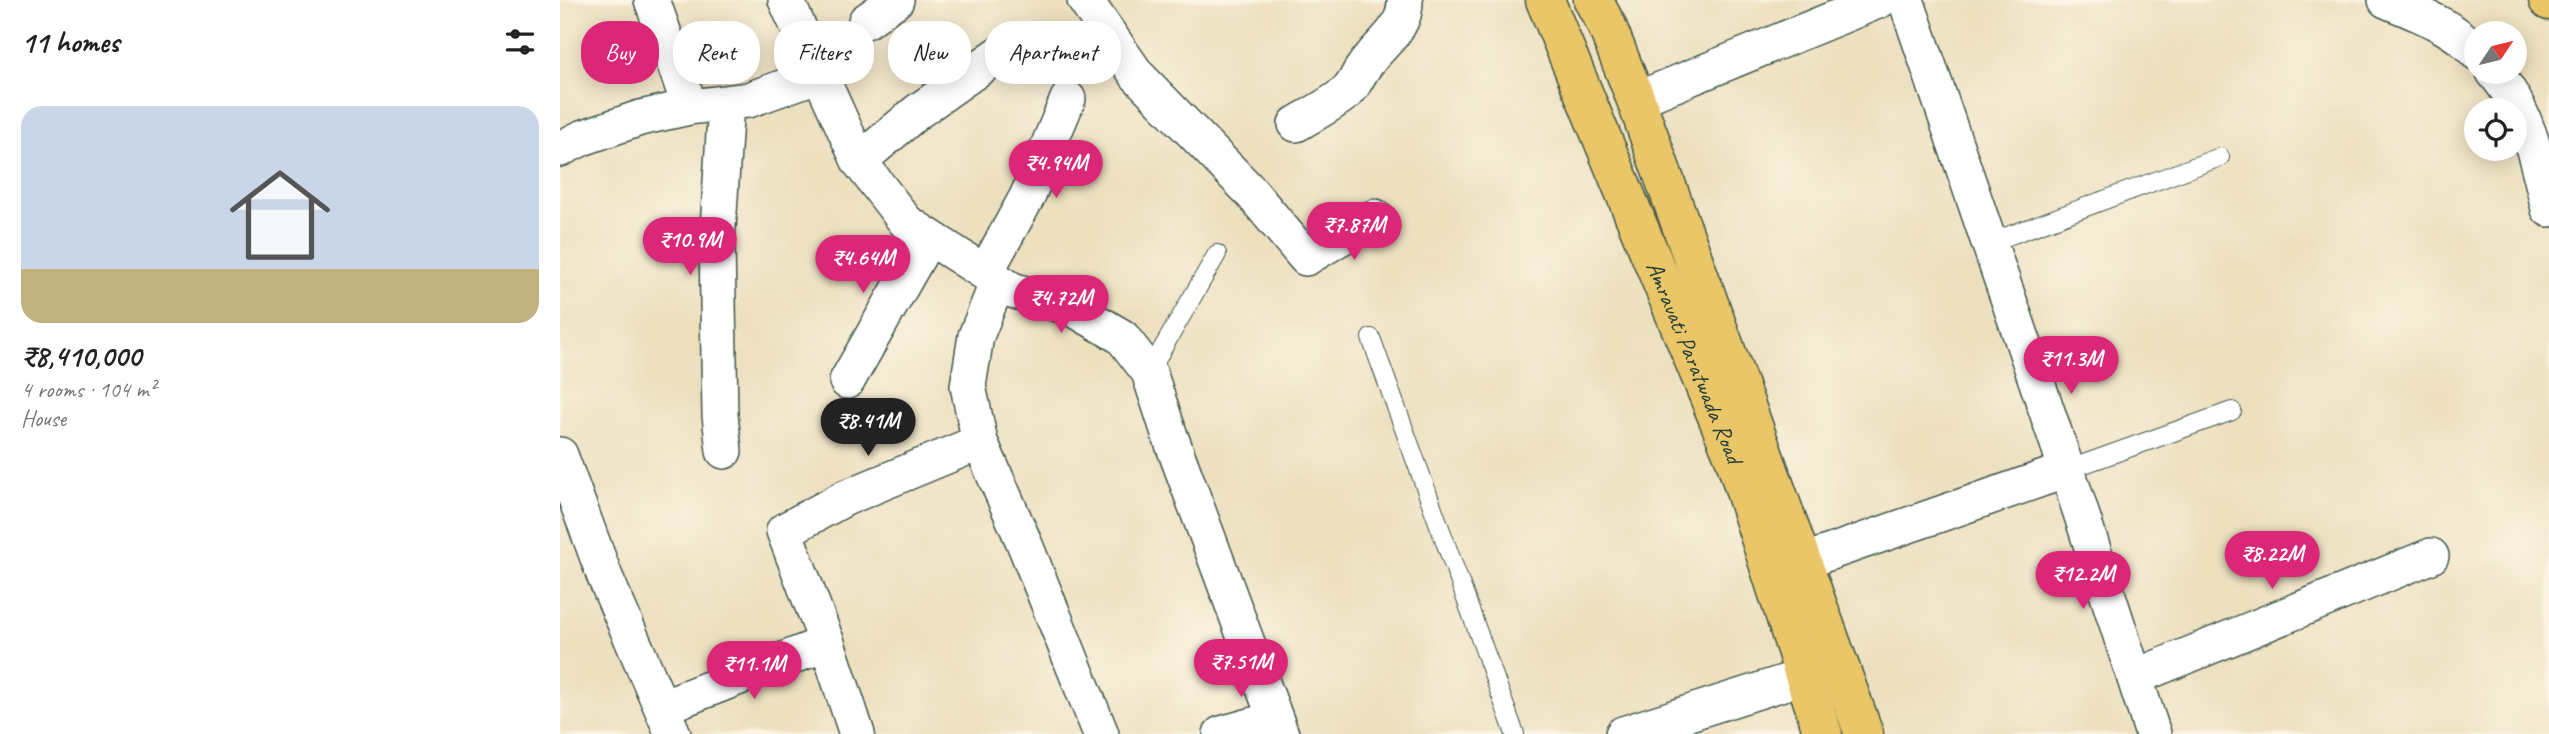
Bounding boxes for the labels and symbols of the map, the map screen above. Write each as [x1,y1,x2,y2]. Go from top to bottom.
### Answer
north arrow [2464,21,2527,84]
pin: ₹4.94M [999,140,1113,200]
pin: ₹7.87M [1297,202,1411,262]
pin: ₹10.9M [633,218,747,277]
pin: ₹4.64M [806,236,920,295]
street label: Amravati Paratwada Road [1640,257,1751,471]
pin: ₹4.72M [1004,276,1118,335]
pin: ₹11.3M [2014,336,2128,396]
pin: ₹8.41M [811,398,925,458]
pin: ₹8.22M [2215,532,2329,591]
pin: ₹12.2M [2026,552,2140,611]
pin: ₹7.51M [1184,640,1298,699]
pin: ₹11.1M [697,642,811,701]

